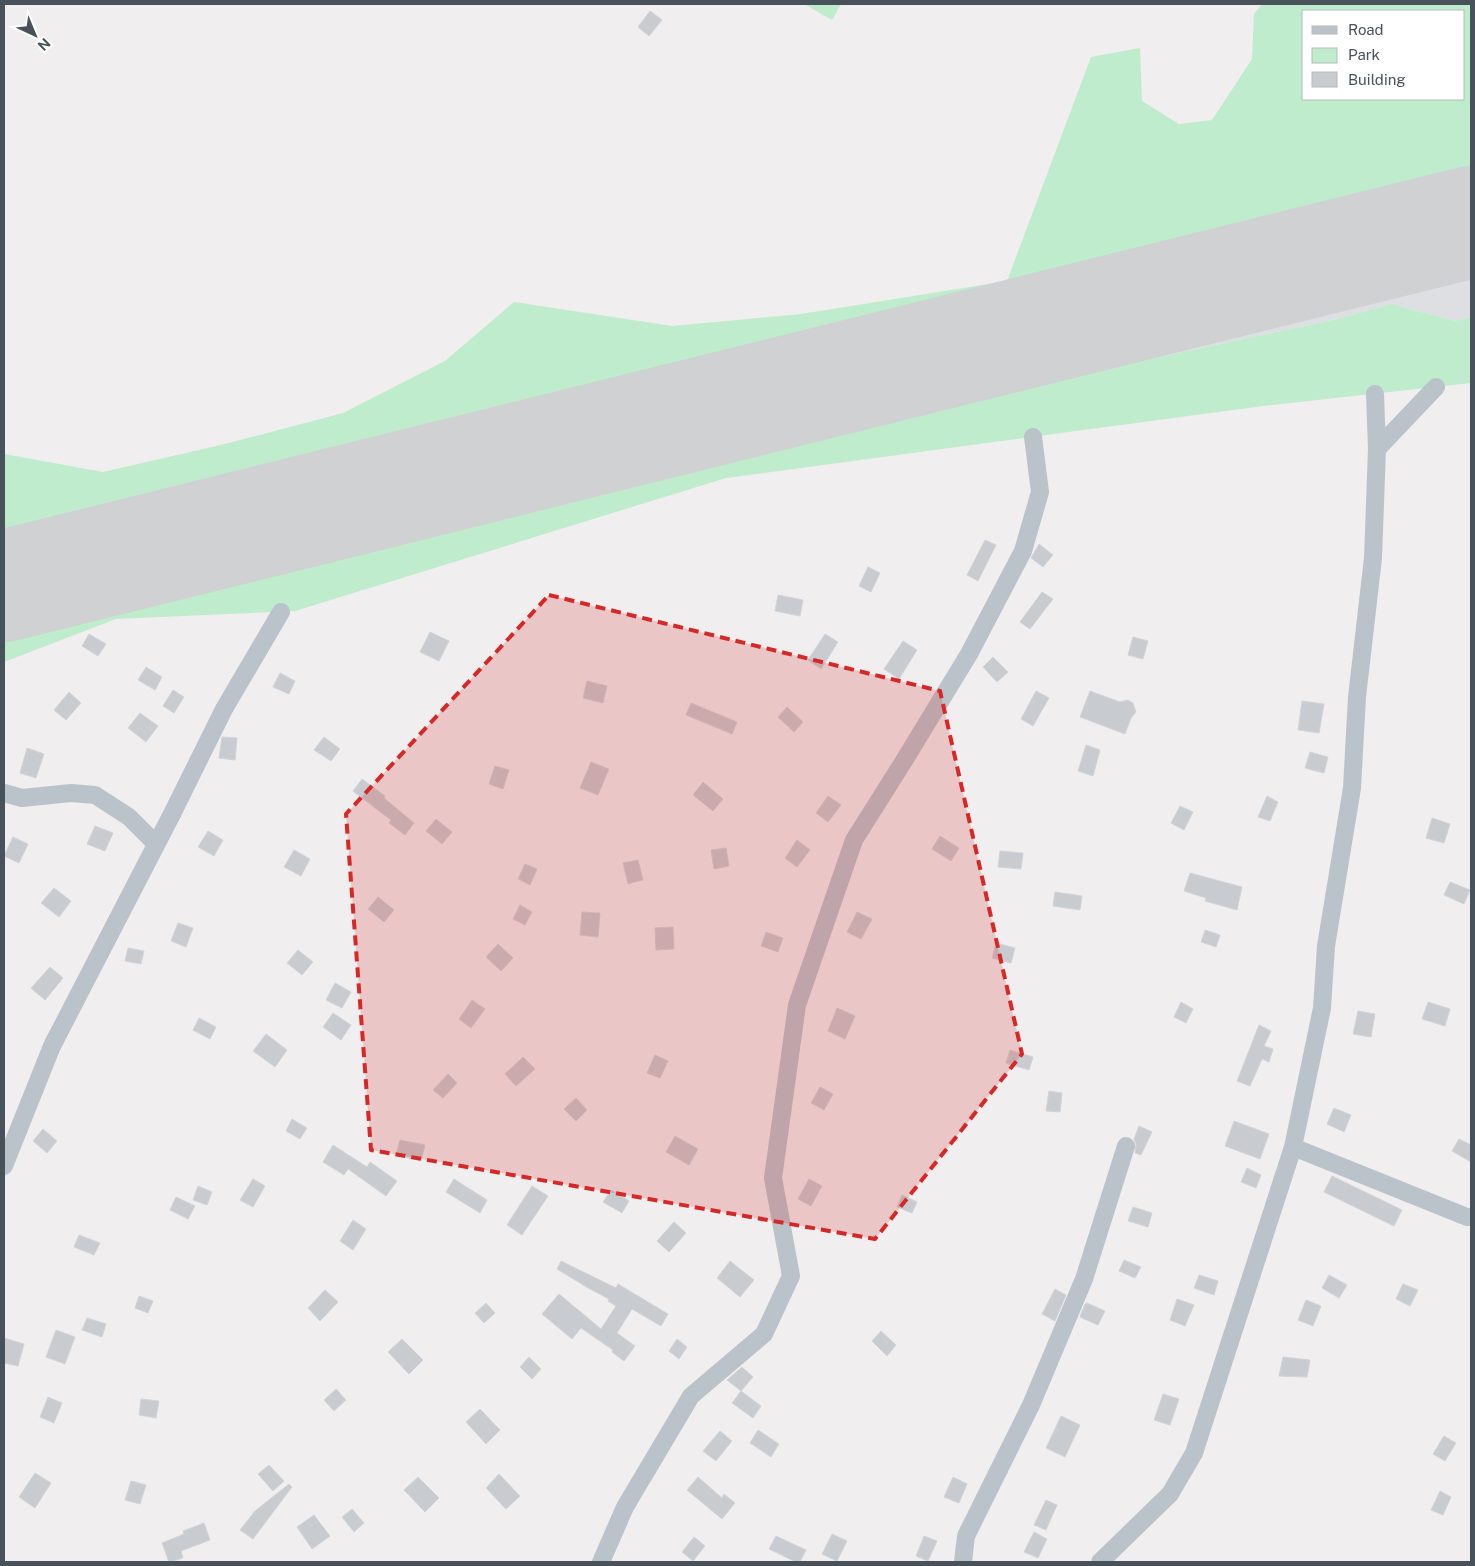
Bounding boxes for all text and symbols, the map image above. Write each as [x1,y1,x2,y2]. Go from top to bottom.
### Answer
north arrow [10,10,60,60]
legend [1302,10,1465,100]
text: Road [1348,21,1384,38]
text: N [35,35,54,54]
text: Park [1348,46,1380,63]
text: Building [1348,71,1406,88]

